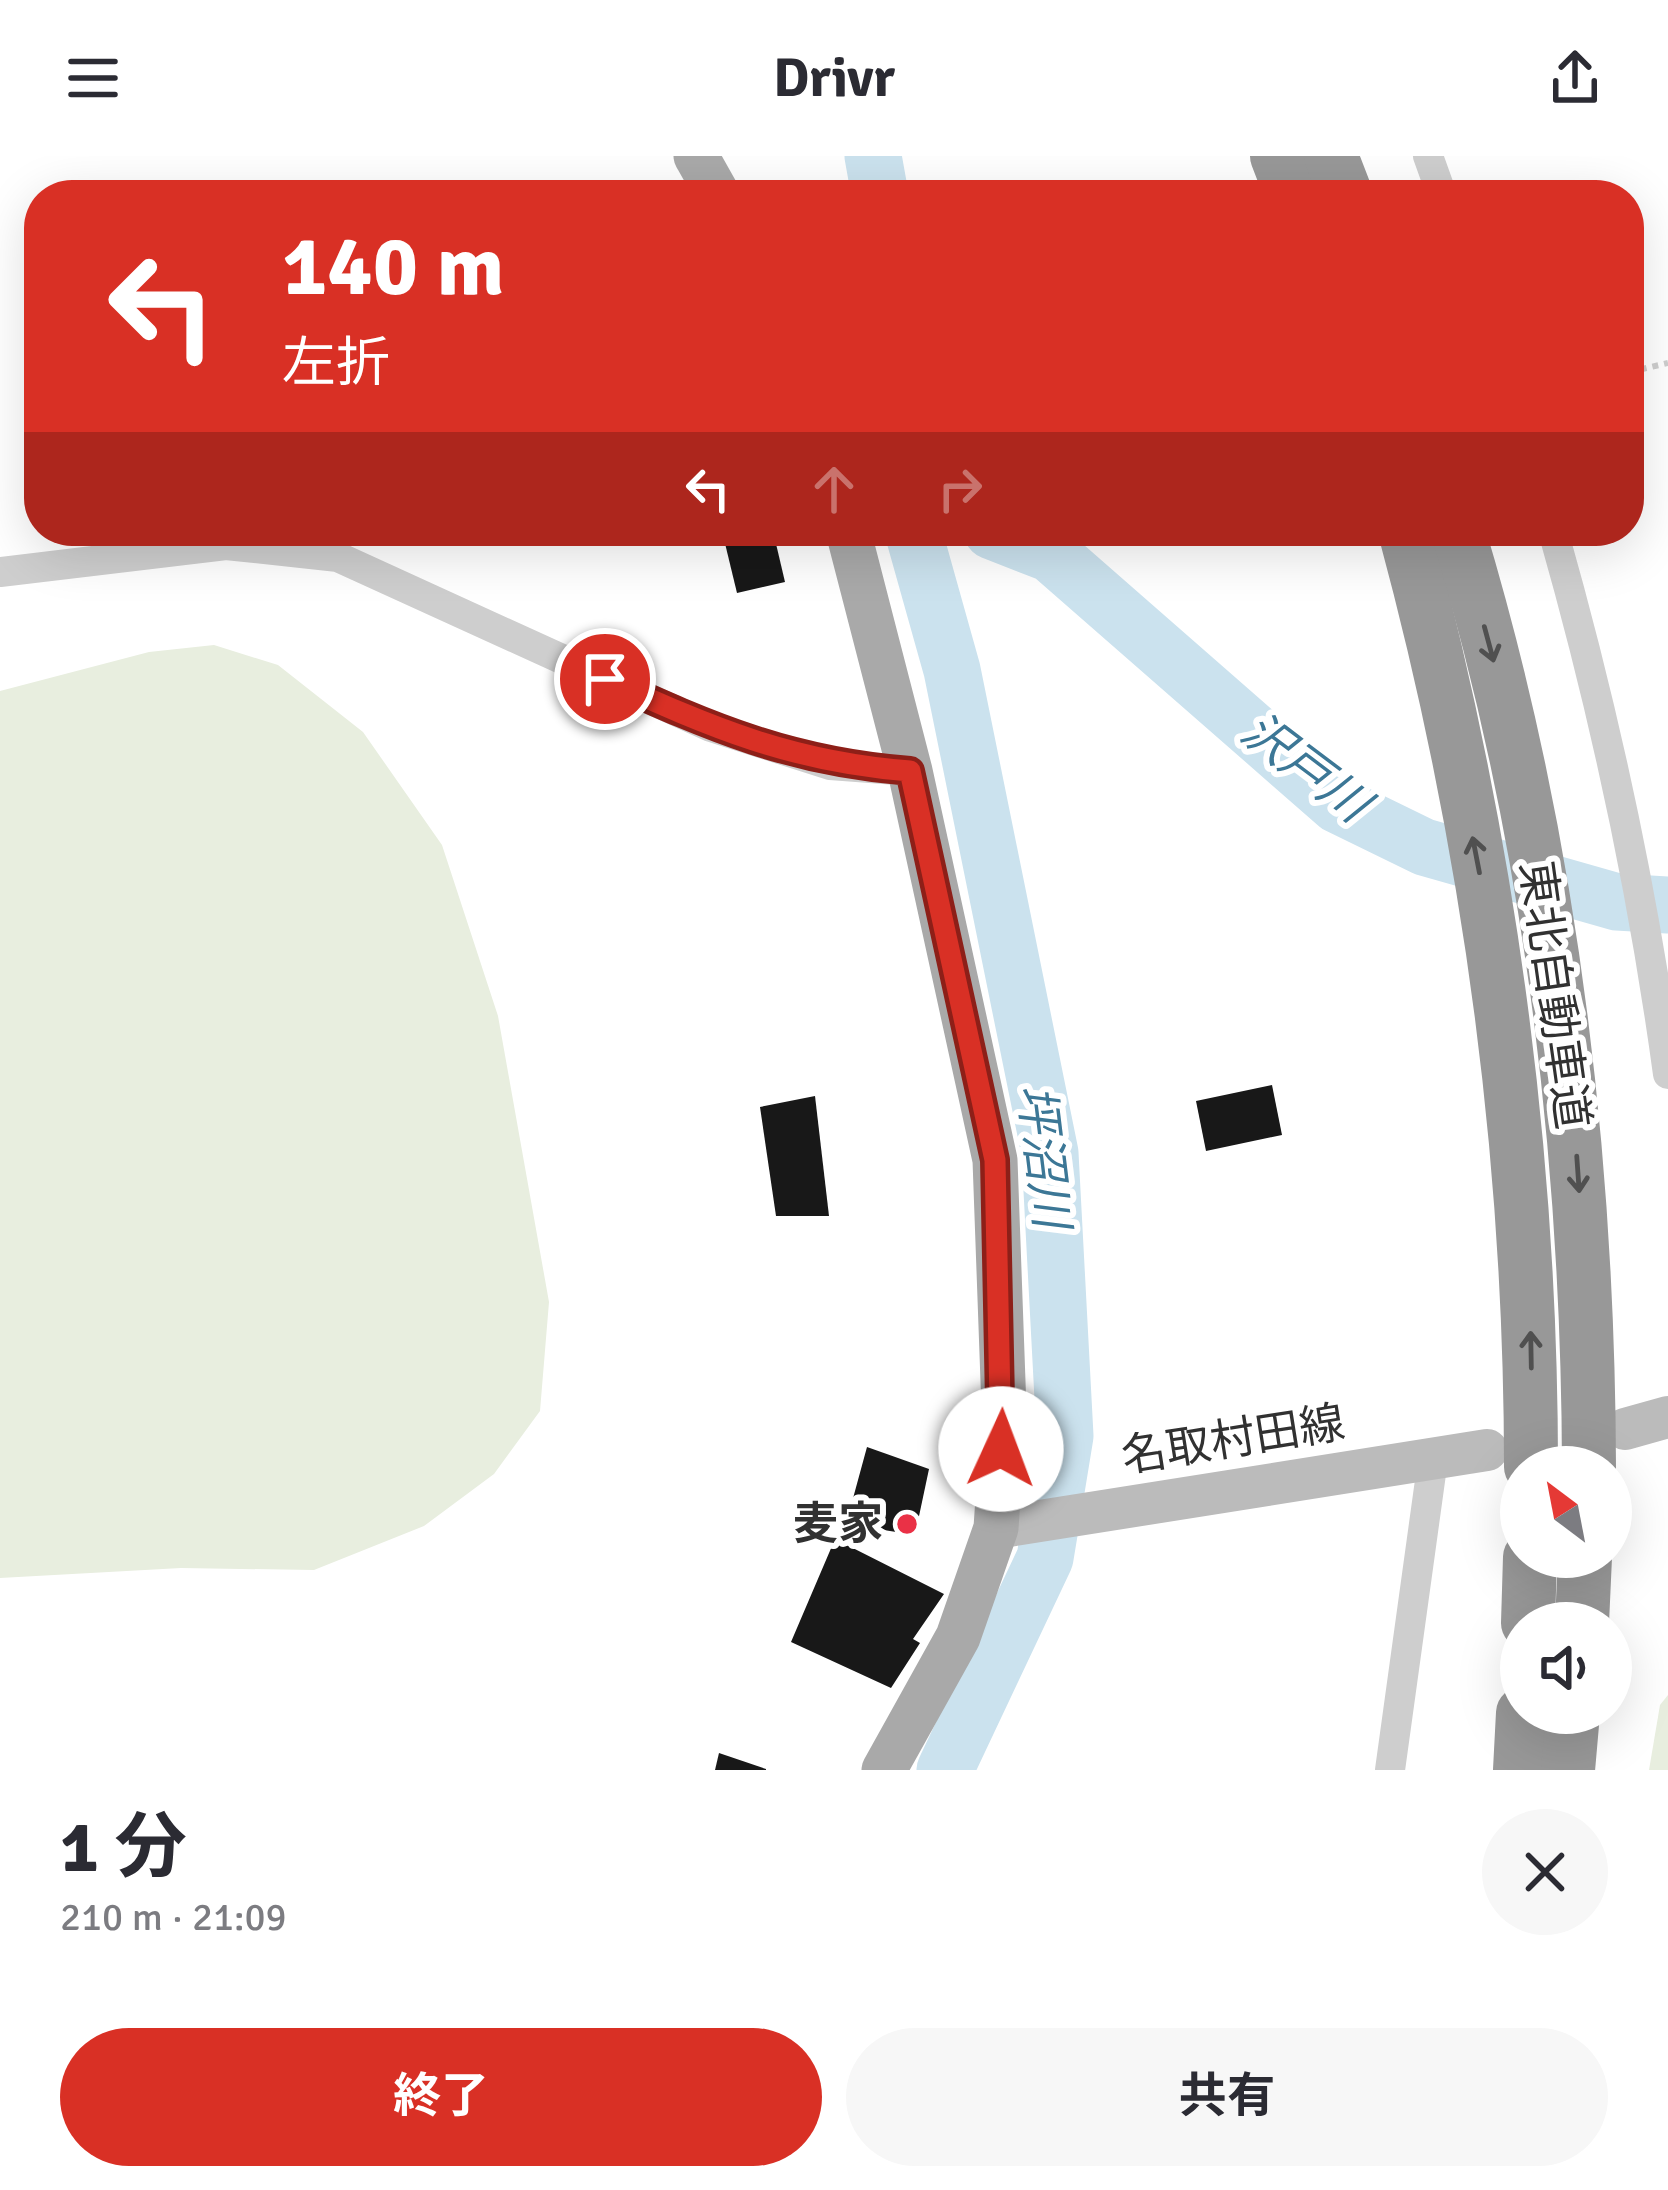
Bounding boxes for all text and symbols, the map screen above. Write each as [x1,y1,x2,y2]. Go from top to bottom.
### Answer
icon: menu [60,45,126,111]
text: Drivr [773,45,895,112]
icon: share [1542,45,1608,111]
text: 140 m [282,215,504,319]
icon: left [84,228,240,384]
text: 左折 [282,330,390,397]
icon: left [675,456,741,522]
icon: ahead [801,456,867,522]
icon: right [927,456,993,522]
one-way arrow [1480,624,1502,662]
pin [554,628,656,730]
icon: arrive [572,646,638,712]
water label: 沢戸川 [1230,701,1384,838]
one-way arrow [1464,836,1486,875]
street label: 東北自動車道 [1508,857,1600,1133]
water label: 坪沼川 [1005,1081,1082,1236]
one-way arrow [1566,1154,1589,1193]
one-way arrow [1519,1331,1542,1370]
position arrow [938,1386,1064,1512]
street label: 名取村田線 [1118,1395,1348,1485]
north arrow [1500,1446,1632,1578]
map controls [1500,1446,1632,1734]
place label: 麦家 [793,1497,883,1552]
marker: 麦家 [894,1511,920,1537]
button: sound [1500,1602,1632,1734]
text: 1 分 [60,1803,187,1892]
button: close [1482,1809,1608,1935]
text: 210 m · 21:09 [60,1893,287,1941]
button: 終了 [60,2028,822,2166]
button: 共有 [846,2028,1608,2166]

